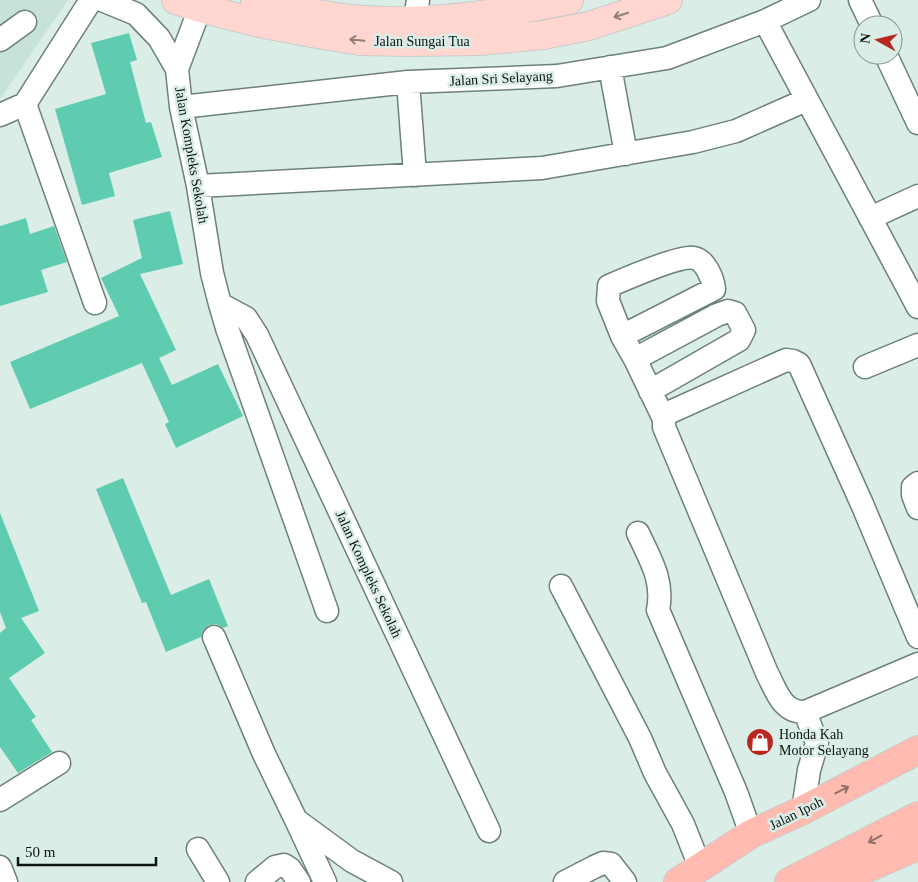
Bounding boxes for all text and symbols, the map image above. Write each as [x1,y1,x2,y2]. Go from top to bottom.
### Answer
one-way arrow [614,11,630,21]
north arrow [853,15,903,65]
text: N [857,32,874,44]
street label: Jalan Sungai Tua [374,34,471,49]
one-way arrow [349,35,365,45]
street label: Jalan Sri Selayang [449,68,553,89]
street label: Jalan Kompleks Sekolah [172,86,211,225]
street label: Jalan Kompleks Sekolah [332,508,405,640]
shop icon: Honda Kah Motor Selayang [745,727,775,757]
place label: Honda Kah Motor Selayang [779,727,869,758]
one-way arrow [834,784,849,794]
street label: Jalan Ipoh [767,794,826,833]
scale bar [18,834,155,866]
one-way arrow [868,834,883,844]
text: 50 m [25,844,56,860]

